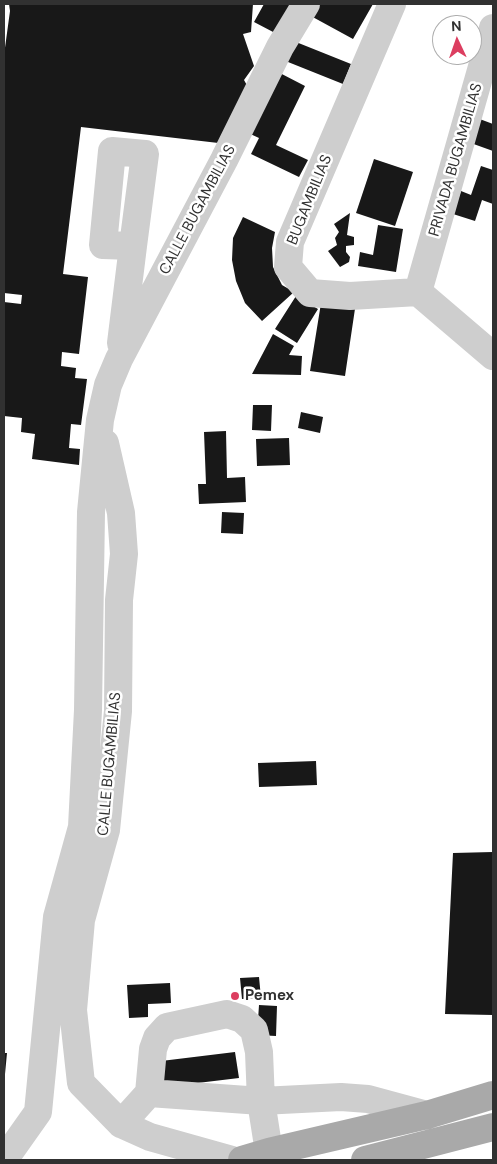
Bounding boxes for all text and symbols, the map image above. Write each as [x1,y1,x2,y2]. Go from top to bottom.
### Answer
north arrow [432,15,482,65]
text: N [451,17,462,35]
street label: PRIVADA BUGAMBILIAS [425,81,487,239]
street label: CALLE BUGAMBILIAS [156,142,240,278]
street label: BUGAMBILIAS [284,152,336,248]
street label: CALLE BUGAMBILIAS [95,691,125,837]
place label: Pemex [245,987,294,1005]
marker: Pemex [229,990,241,1002]

